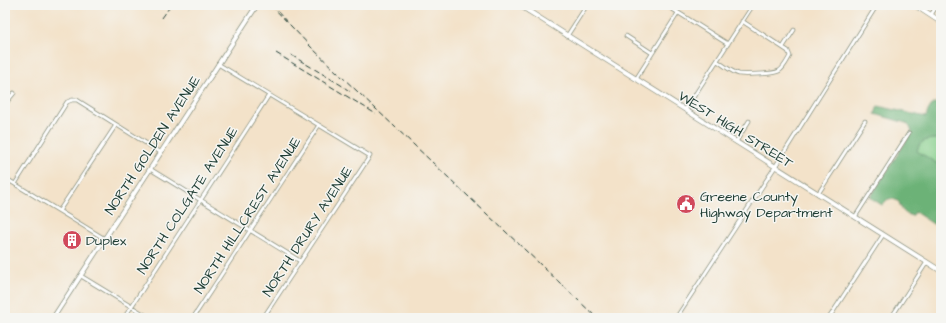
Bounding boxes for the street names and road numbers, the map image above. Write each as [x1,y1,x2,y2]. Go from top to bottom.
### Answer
street label: NORTH GOLDEN AVENUE [100,71,206,219]
street label: WEST HIGH STREET [674,86,797,173]
street label: NORTH COLGATE AVENUE [133,122,243,278]
street label: NORTH HILLCREST AVENUE [190,133,307,298]
street label: NORTH DRURY AVENUE [258,162,358,301]

